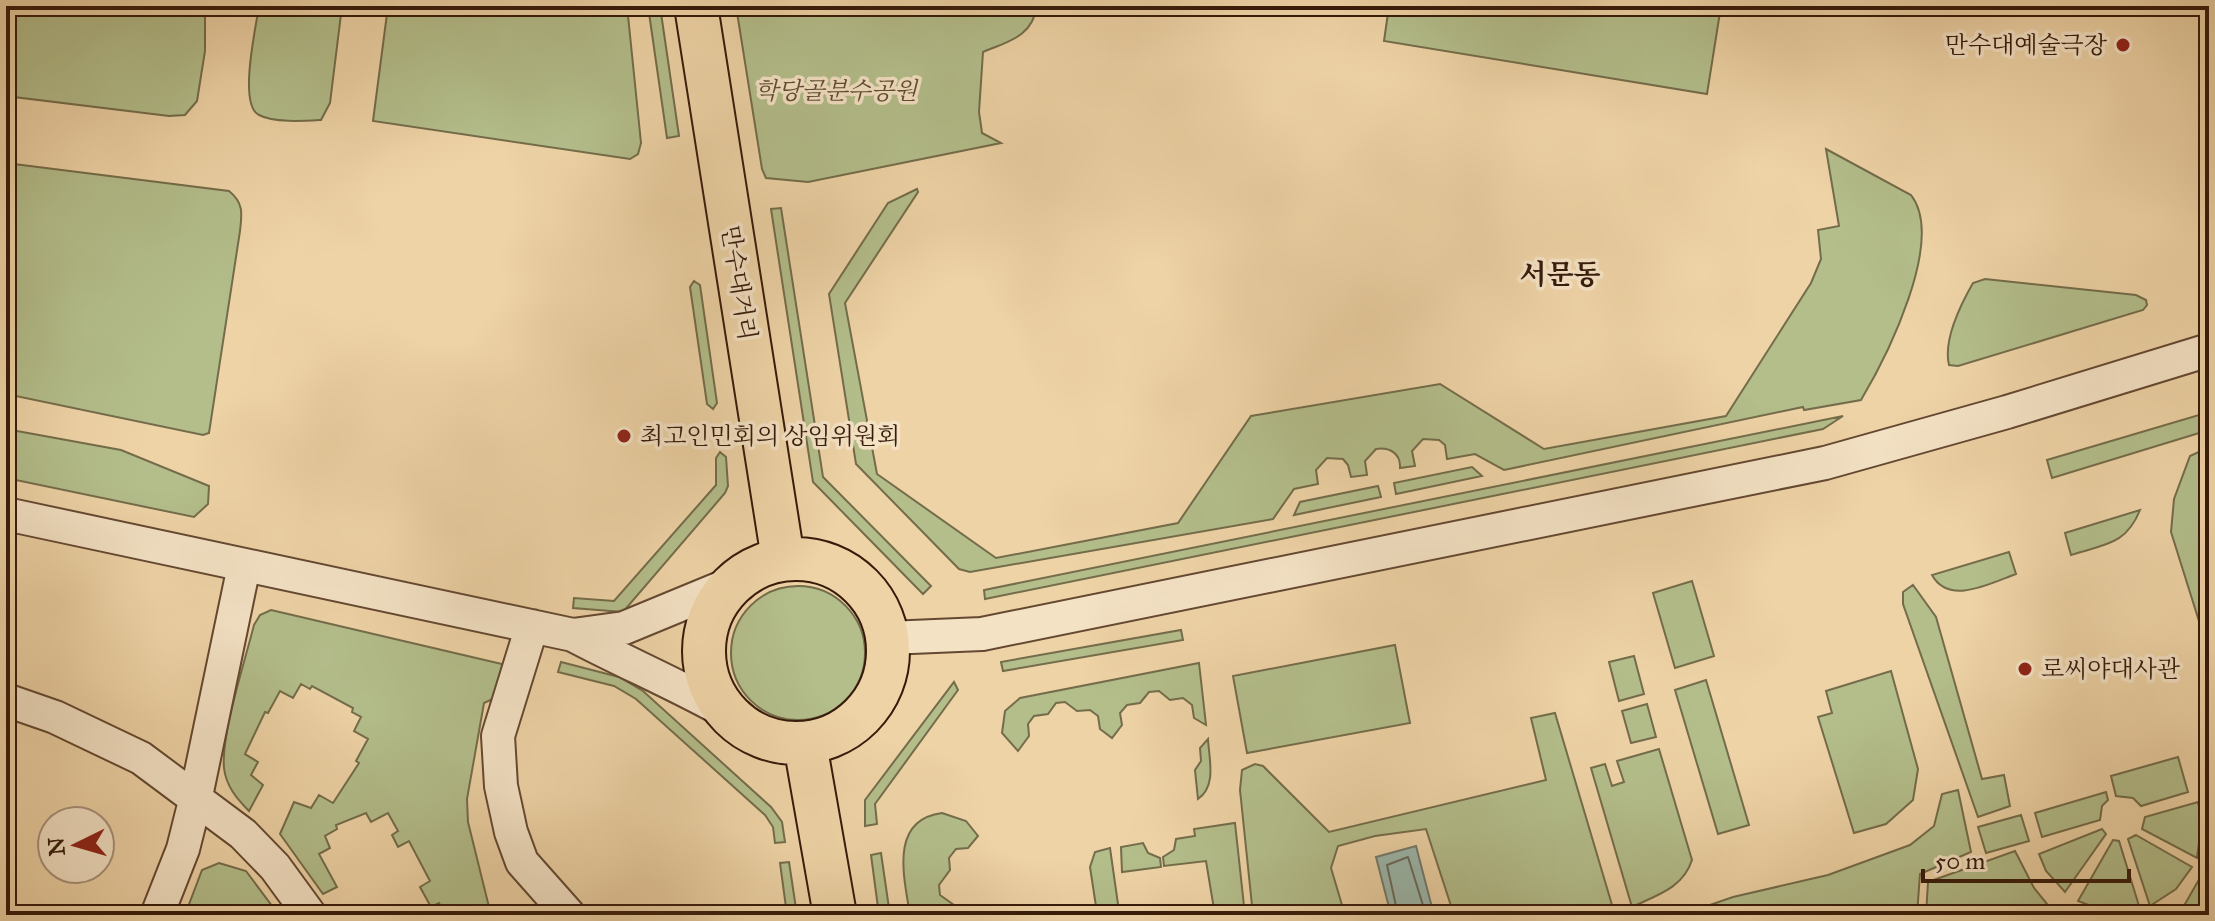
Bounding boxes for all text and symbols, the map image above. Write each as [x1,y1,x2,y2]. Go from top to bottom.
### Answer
place label: 만수대예술극장 [1945,30,2108,60]
marker: 만수대예술극장 [2114,36,2132,54]
park label: 학당골분수공원 [755,76,919,106]
street label: 만수대거리 [715,223,763,343]
district label: 서문동 [1519,257,1601,292]
place label: 최고인민회의 상임위원회 [640,421,900,451]
marker: 최고인민회의 상임위원회 [615,427,633,445]
place label: 로씨야대사관 [2041,654,2180,684]
marker: 로씨야대사관 [2016,660,2034,678]
north arrow [36,805,116,885]
scale bar [1923,833,2129,883]
text: N [42,836,71,857]
text: 50 m [1935,846,1985,876]

